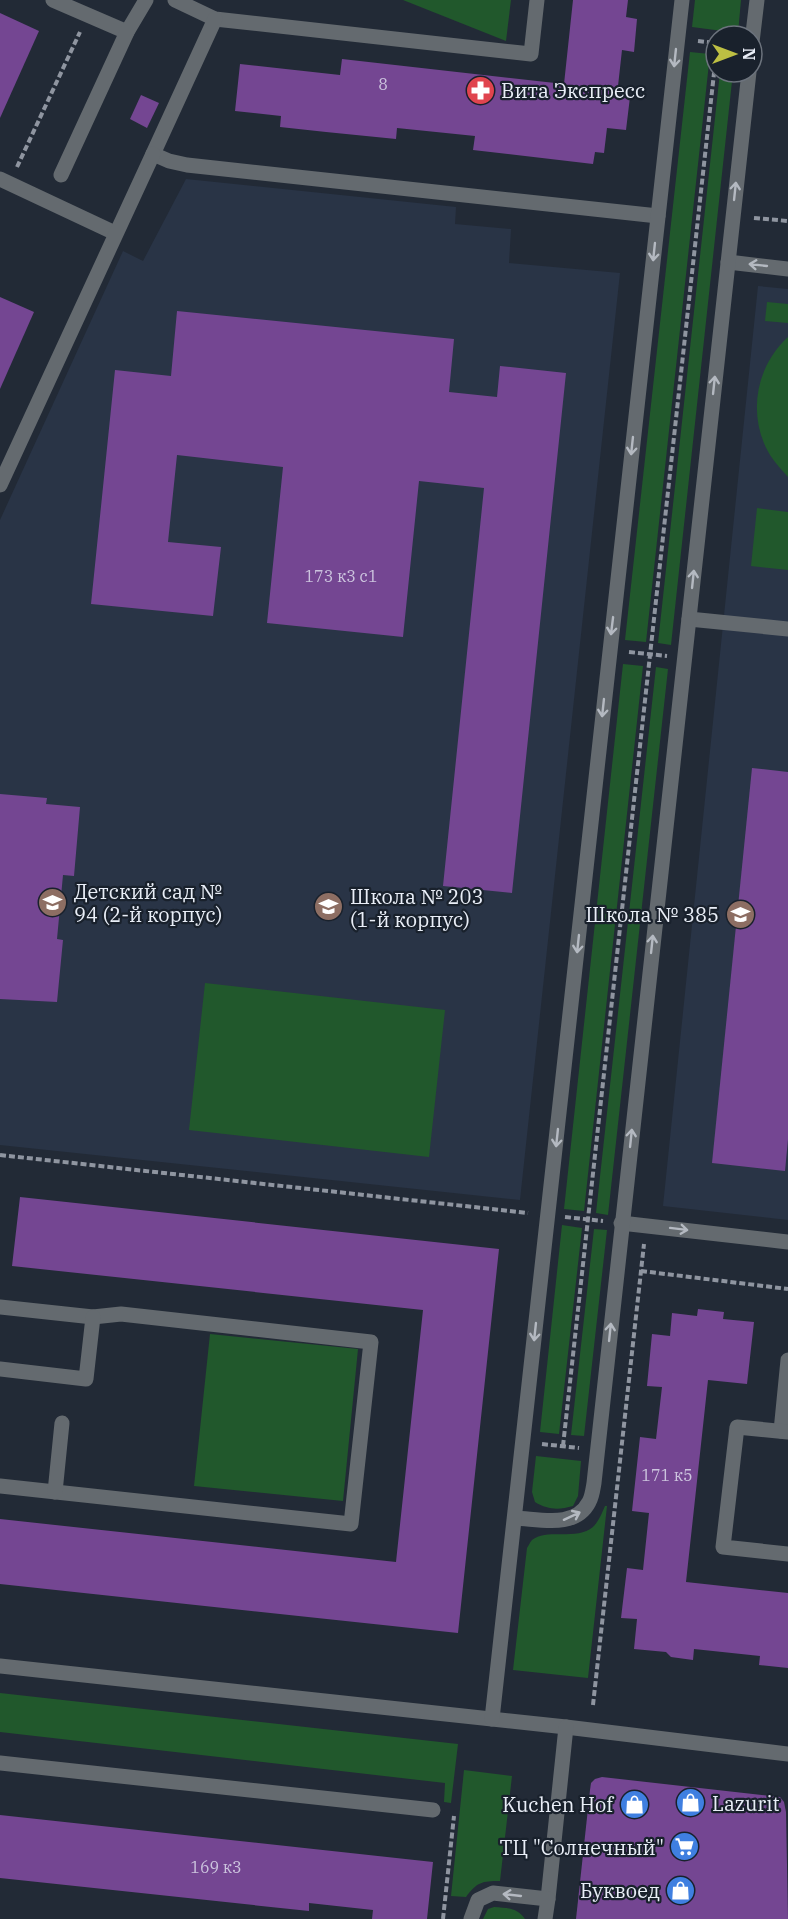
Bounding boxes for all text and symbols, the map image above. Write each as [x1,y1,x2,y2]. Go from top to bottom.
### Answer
north arrow [704,24,764,84]
one-way arrow [669,48,680,68]
text: N [739,48,759,60]
house number: 8 [378,74,388,94]
pharmacy icon: Вита Экспресс [464,74,496,106]
place label: Вита Экспресс [501,77,645,104]
one-way arrow [730,182,741,202]
one-way arrow [648,241,659,261]
one-way arrow [748,260,768,271]
one-way arrow [709,376,720,396]
one-way arrow [627,435,638,455]
house number: 173 к3 с1 [305,566,377,586]
one-way arrow [688,570,699,590]
one-way arrow [607,616,618,636]
one-way arrow [597,698,608,718]
place label: Детский сад № 94 (2-й корпус) [74,878,222,928]
place label: Школа № 203 (1-й корпус) [350,883,483,933]
school or university icon: Детский сад № 94 (2-й корпус) [37,886,69,918]
school or university icon: Школа № 203 (1-й корпус) [313,891,345,923]
school or university icon: Школа № 385 [724,898,756,930]
place label: Школа № 385 [586,901,719,928]
one-way arrow [572,934,583,954]
one-way arrow [647,935,658,954]
one-way arrow [551,1127,562,1147]
one-way arrow [626,1128,637,1148]
one-way arrow [669,1224,689,1235]
one-way arrow [530,1321,541,1341]
one-way arrow [605,1322,616,1342]
house number: 171 к5 [641,1465,693,1485]
one-way arrow [563,1510,581,1521]
shop icon: Lazurit [675,1787,707,1819]
shop icon: Kuchen Hof [618,1788,650,1820]
place label: Lazurit [712,1790,780,1817]
place label: Kuchen Hof [502,1791,614,1818]
supermarket icon: ТЦ "Солнечный" [669,1831,701,1863]
place label: ТЦ "Солнечный" [499,1834,664,1861]
house number: 169 к3 [190,1857,242,1877]
shop icon: Буквоед [665,1874,697,1906]
place label: Буквоед [580,1877,660,1904]
one-way arrow [502,1889,522,1900]

